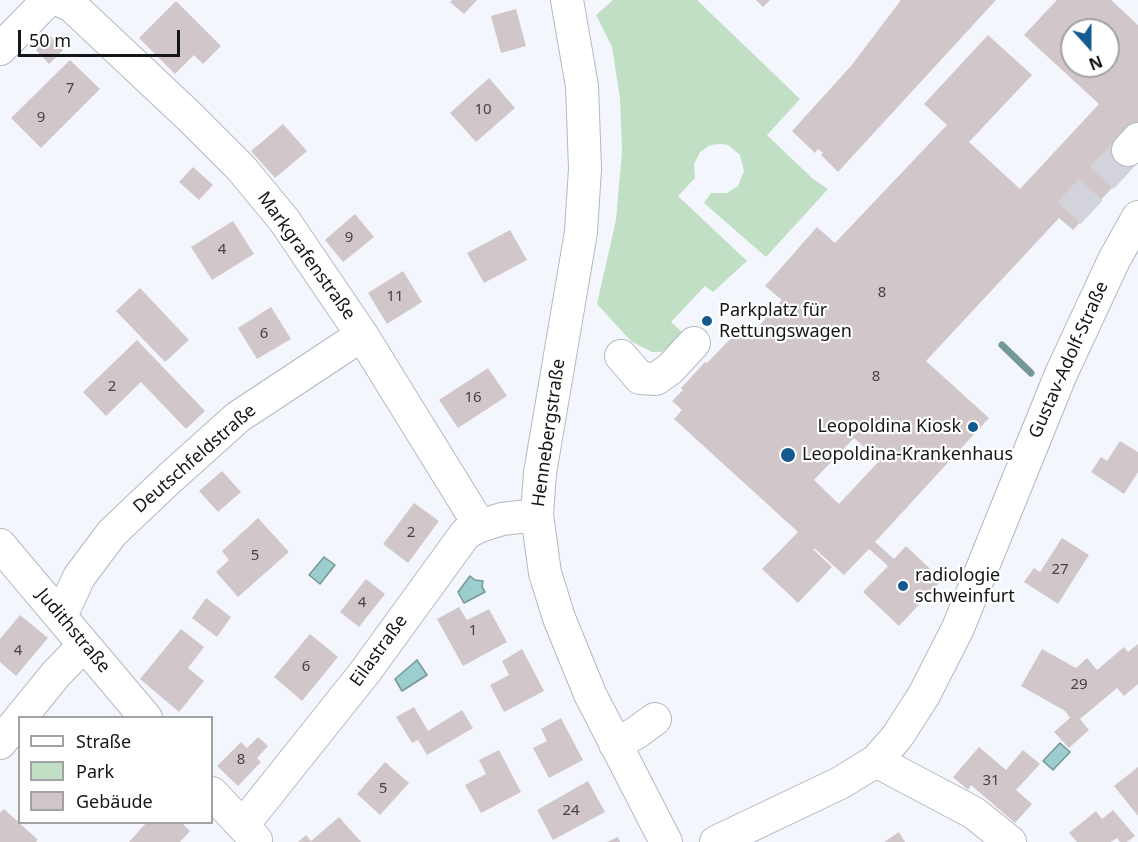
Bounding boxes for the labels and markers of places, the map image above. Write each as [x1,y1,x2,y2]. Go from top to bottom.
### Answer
place label: Parkplatz für Rettungswagen [719,300,852,342]
marker: Parkplatz für Rettungswagen [700,314,714,328]
place label: Leopoldina Kiosk [817,416,961,438]
marker: Leopoldina Kiosk [966,420,980,434]
place label: Leopoldina-Krankenhaus [802,444,1013,466]
marker: Leopoldina-Krankenhaus [779,446,797,464]
place label: radiologie schweinfurt [915,565,1015,608]
marker: radiologie schweinfurt [896,579,910,593]

